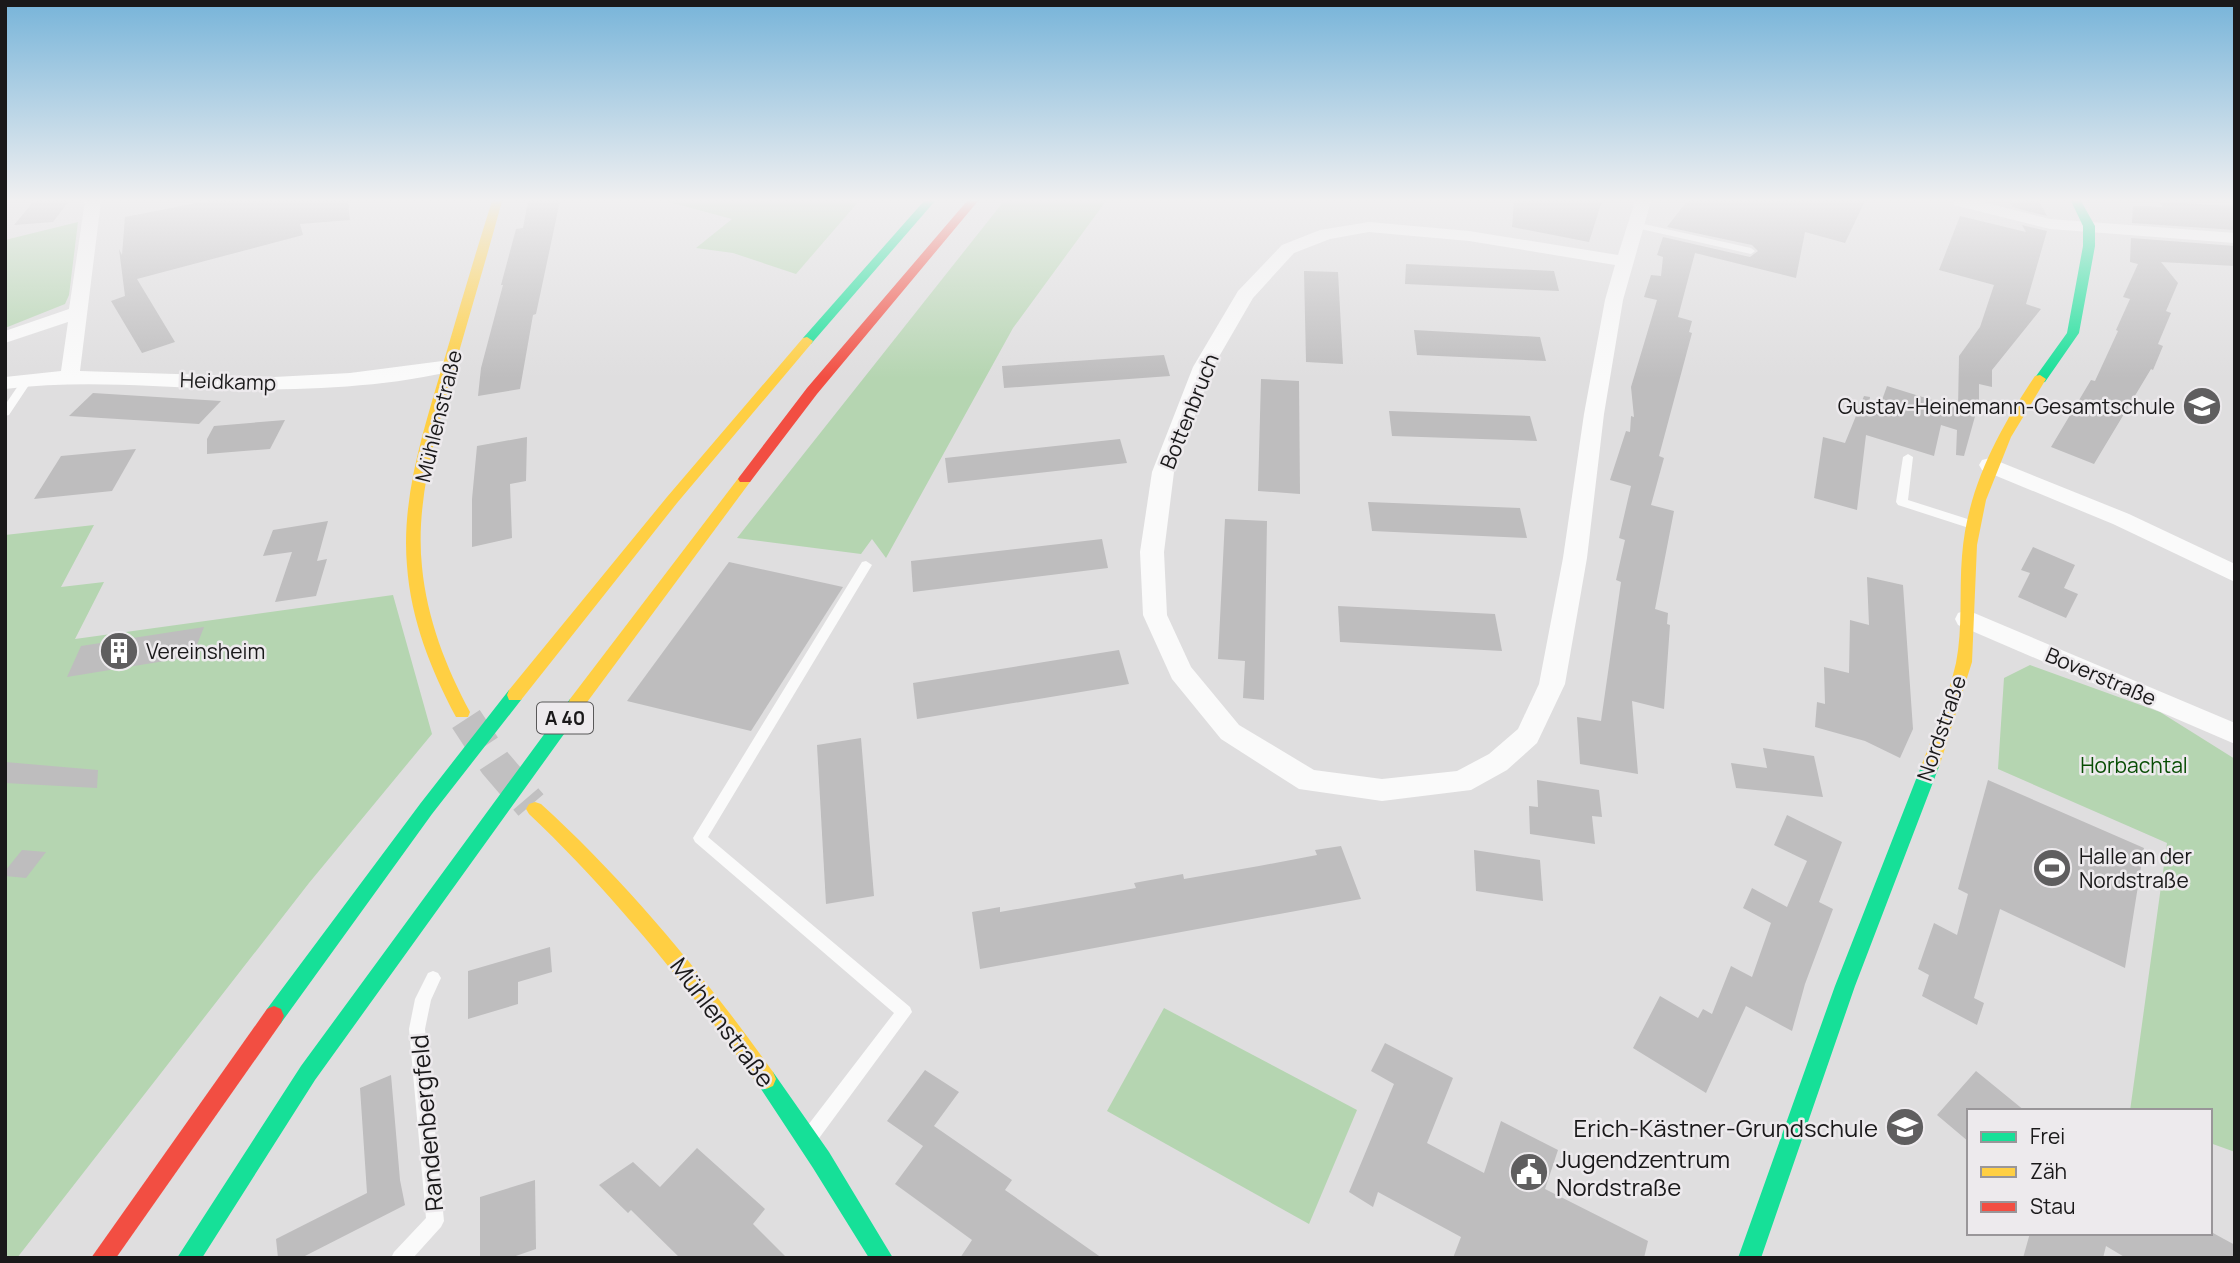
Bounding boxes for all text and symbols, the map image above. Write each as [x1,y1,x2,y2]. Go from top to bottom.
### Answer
street label: Mühlenstraße [408,347,468,485]
street label: Bottenbruch [1153,349,1225,473]
street label: Heidkamp [179,365,277,397]
school or university icon: Gustav-Heinemann-Gesamtschule [2181,385,2223,427]
place label: Gustav-Heinemann-Gesamtschule [1838,392,2175,420]
building icon: Vereinsheim [98,630,140,672]
place label: Vereinsheim [146,637,265,665]
street label: Boverstraße [2041,640,2161,712]
street label: Nordstraße [1910,672,1972,784]
road number: A 40 [537,702,593,734]
park label: Horbachtal [2080,751,2188,779]
place label: Halle an der Nordstraße [2079,842,2192,894]
sports icon: Halle an der Nordstraße [2031,847,2073,889]
street label: Mühlenstraße [663,950,783,1094]
street label: Randenbergfeld [402,1033,450,1213]
school or university icon: Erich-Kästner-Grundschule [1884,1106,1926,1148]
legend [1967,1109,2212,1235]
place label: Erich-Kästner-Grundschule [1573,1111,1878,1144]
text: Frei [2030,1122,2065,1150]
place label: Jugendzentrum Nordstraße [1556,1142,1730,1203]
public building icon: Jugendzentrum Nordstraße [1508,1151,1550,1193]
text: Zäh [2030,1157,2067,1185]
text: Stau [2030,1192,2076,1220]

